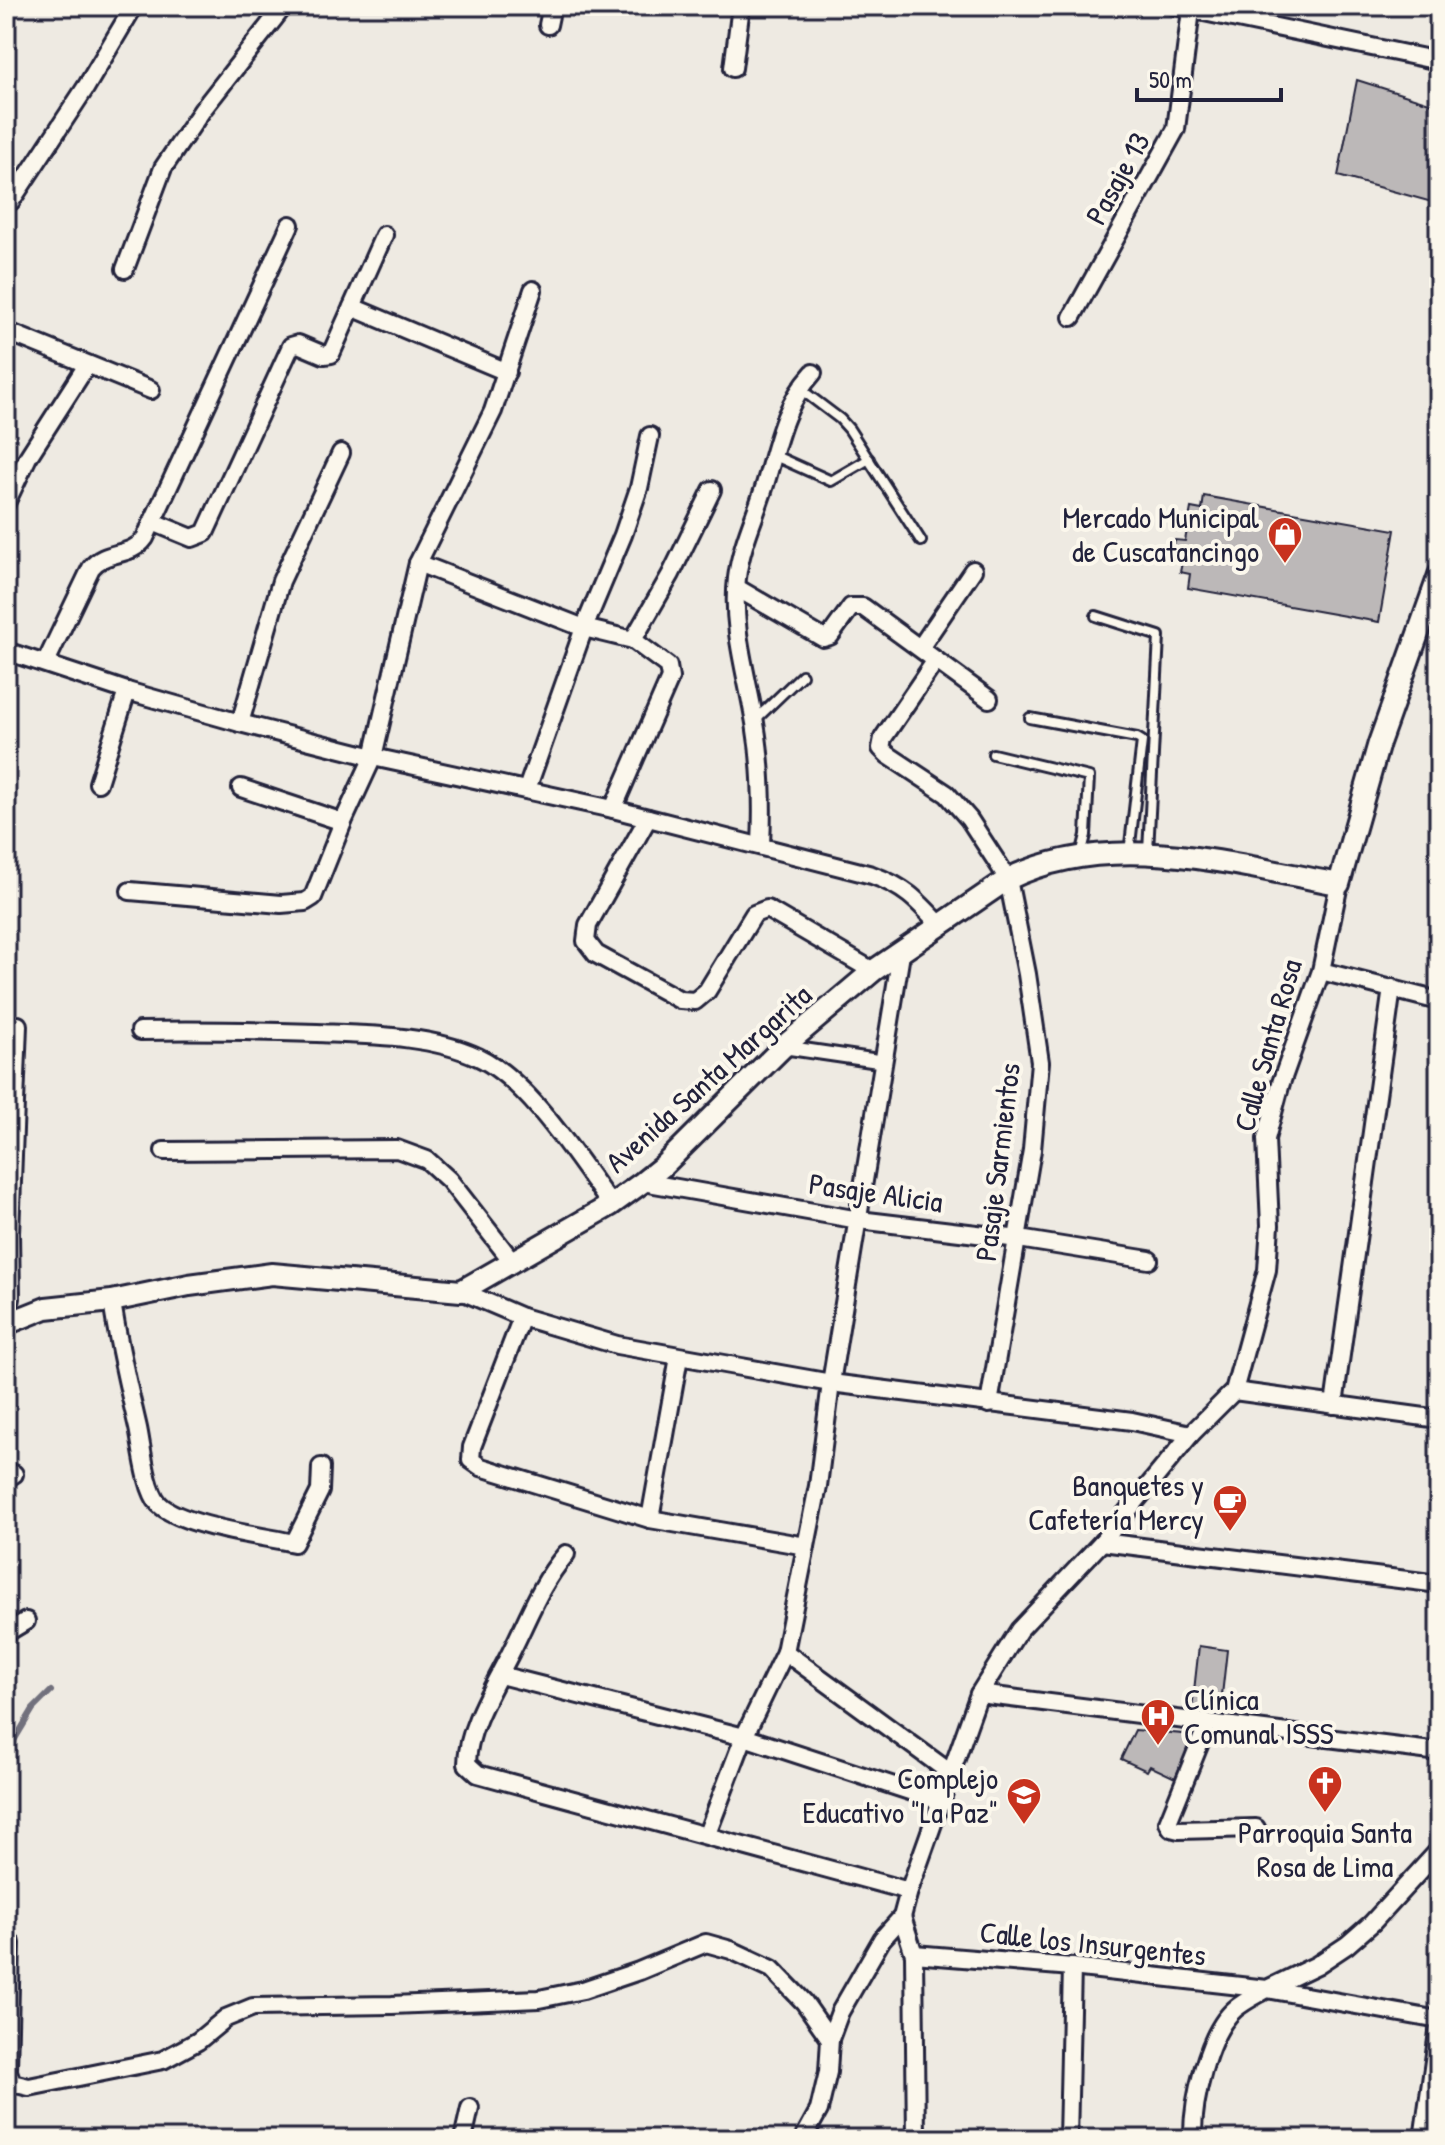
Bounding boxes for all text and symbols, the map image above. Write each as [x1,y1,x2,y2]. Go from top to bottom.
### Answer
scale bar [1137,52,1281,102]
text: 50 m [1149,63,1192,95]
street label: Pasaje 13 [1075,125,1159,231]
place label: Mercado Municipal de Cuscatancingo [1063,497,1259,571]
shop icon: Mercado Municipal de Cuscatancingo [1266,515,1304,565]
street label: Calle Santa Rosa [1223,954,1311,1136]
street label: Avenida Santa Margarita [597,975,820,1181]
street label: Pasaje Sarmientos [965,1061,1029,1263]
street label: Pasaje Alicia [806,1163,946,1221]
place label: Banquetes y Cafetería Mercy [1028,1465,1204,1539]
cafe icon: Banquetes y Cafetería Mercy [1211,1483,1249,1533]
place label: Clínica Comunal ISSS [1184,1679,1334,1753]
hospital icon: Clínica Comunal ISSS [1139,1697,1177,1747]
place label: Complejo Educativo "La Paz" [803,1758,998,1832]
church icon: Parroquia Santa Rosa de Lima [1306,1764,1344,1814]
school or university icon: Complejo Educativo "La Paz" [1005,1776,1043,1826]
place label: Parroquia Santa Rosa de Lima [1238,1812,1412,1886]
street label: Calle los Insurgentes [978,1911,1208,1975]

